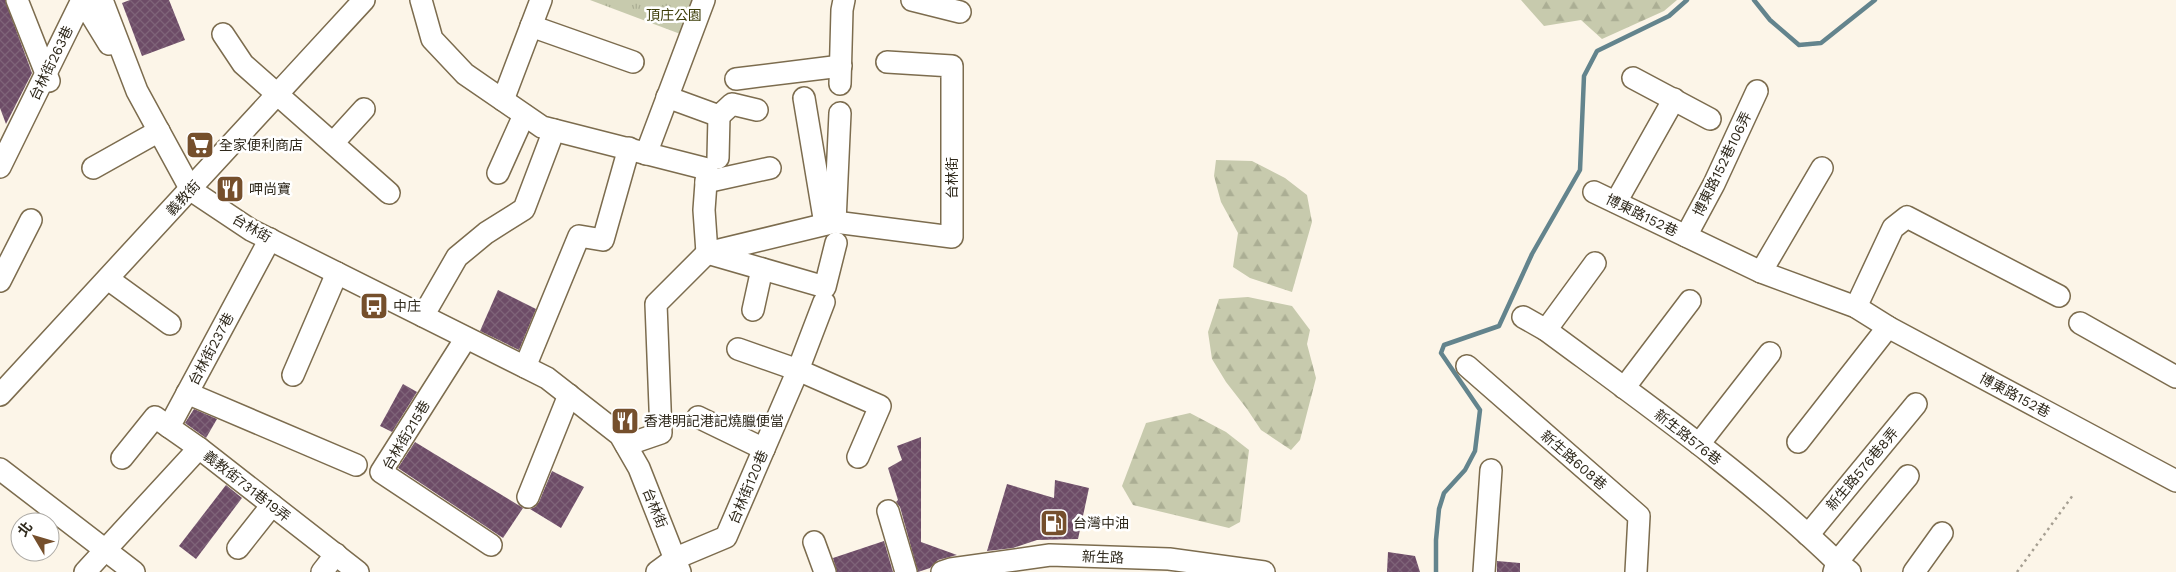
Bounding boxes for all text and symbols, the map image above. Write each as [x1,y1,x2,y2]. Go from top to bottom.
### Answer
park label: 頂庄公園 [646,7,702,23]
street label: 台林街263巷 [26,23,76,103]
street label: 博東路152巷106弄 [1690,109,1754,219]
supermarket icon: 全家便利商店 [185,130,215,160]
place label: 全家便利商店 [219,137,303,153]
street label: 台林街 [944,157,960,199]
restaurant icon: 呷尚寶 [215,174,245,204]
street label: 義教街 [163,177,203,219]
place label: 呷尚寶 [249,181,291,197]
street label: 博東路152巷 [1604,191,1680,239]
street label: 台林街 [230,211,274,245]
bus stop icon: 中庄 [359,291,389,321]
place label: 中庄 [393,298,421,314]
street label: 台林街237巷 [185,310,237,388]
street label: 博東路152巷 [1977,370,2053,420]
street label: 台林街215巷 [379,398,433,472]
restaurant icon: 香港明記港記燒臘便當 [610,406,640,436]
street label: 新生路576巷 [1651,406,1725,468]
place label: 香港明記港記燒臘便當 [644,413,784,429]
street label: 新生路576巷8弄 [1823,424,1901,514]
street label: 新生路608巷 [1538,427,1610,493]
street label: 義教街731巷19弄 [200,447,294,525]
street label: 台林街120巷 [725,448,771,526]
street label: 台林街 [640,486,670,530]
fuel station icon: 台灣中油 [1039,508,1069,538]
north arrow [10,512,60,562]
place label: 台灣中油 [1073,515,1129,531]
text: 北 [14,519,35,539]
street label: 新生路 [1082,548,1124,566]

